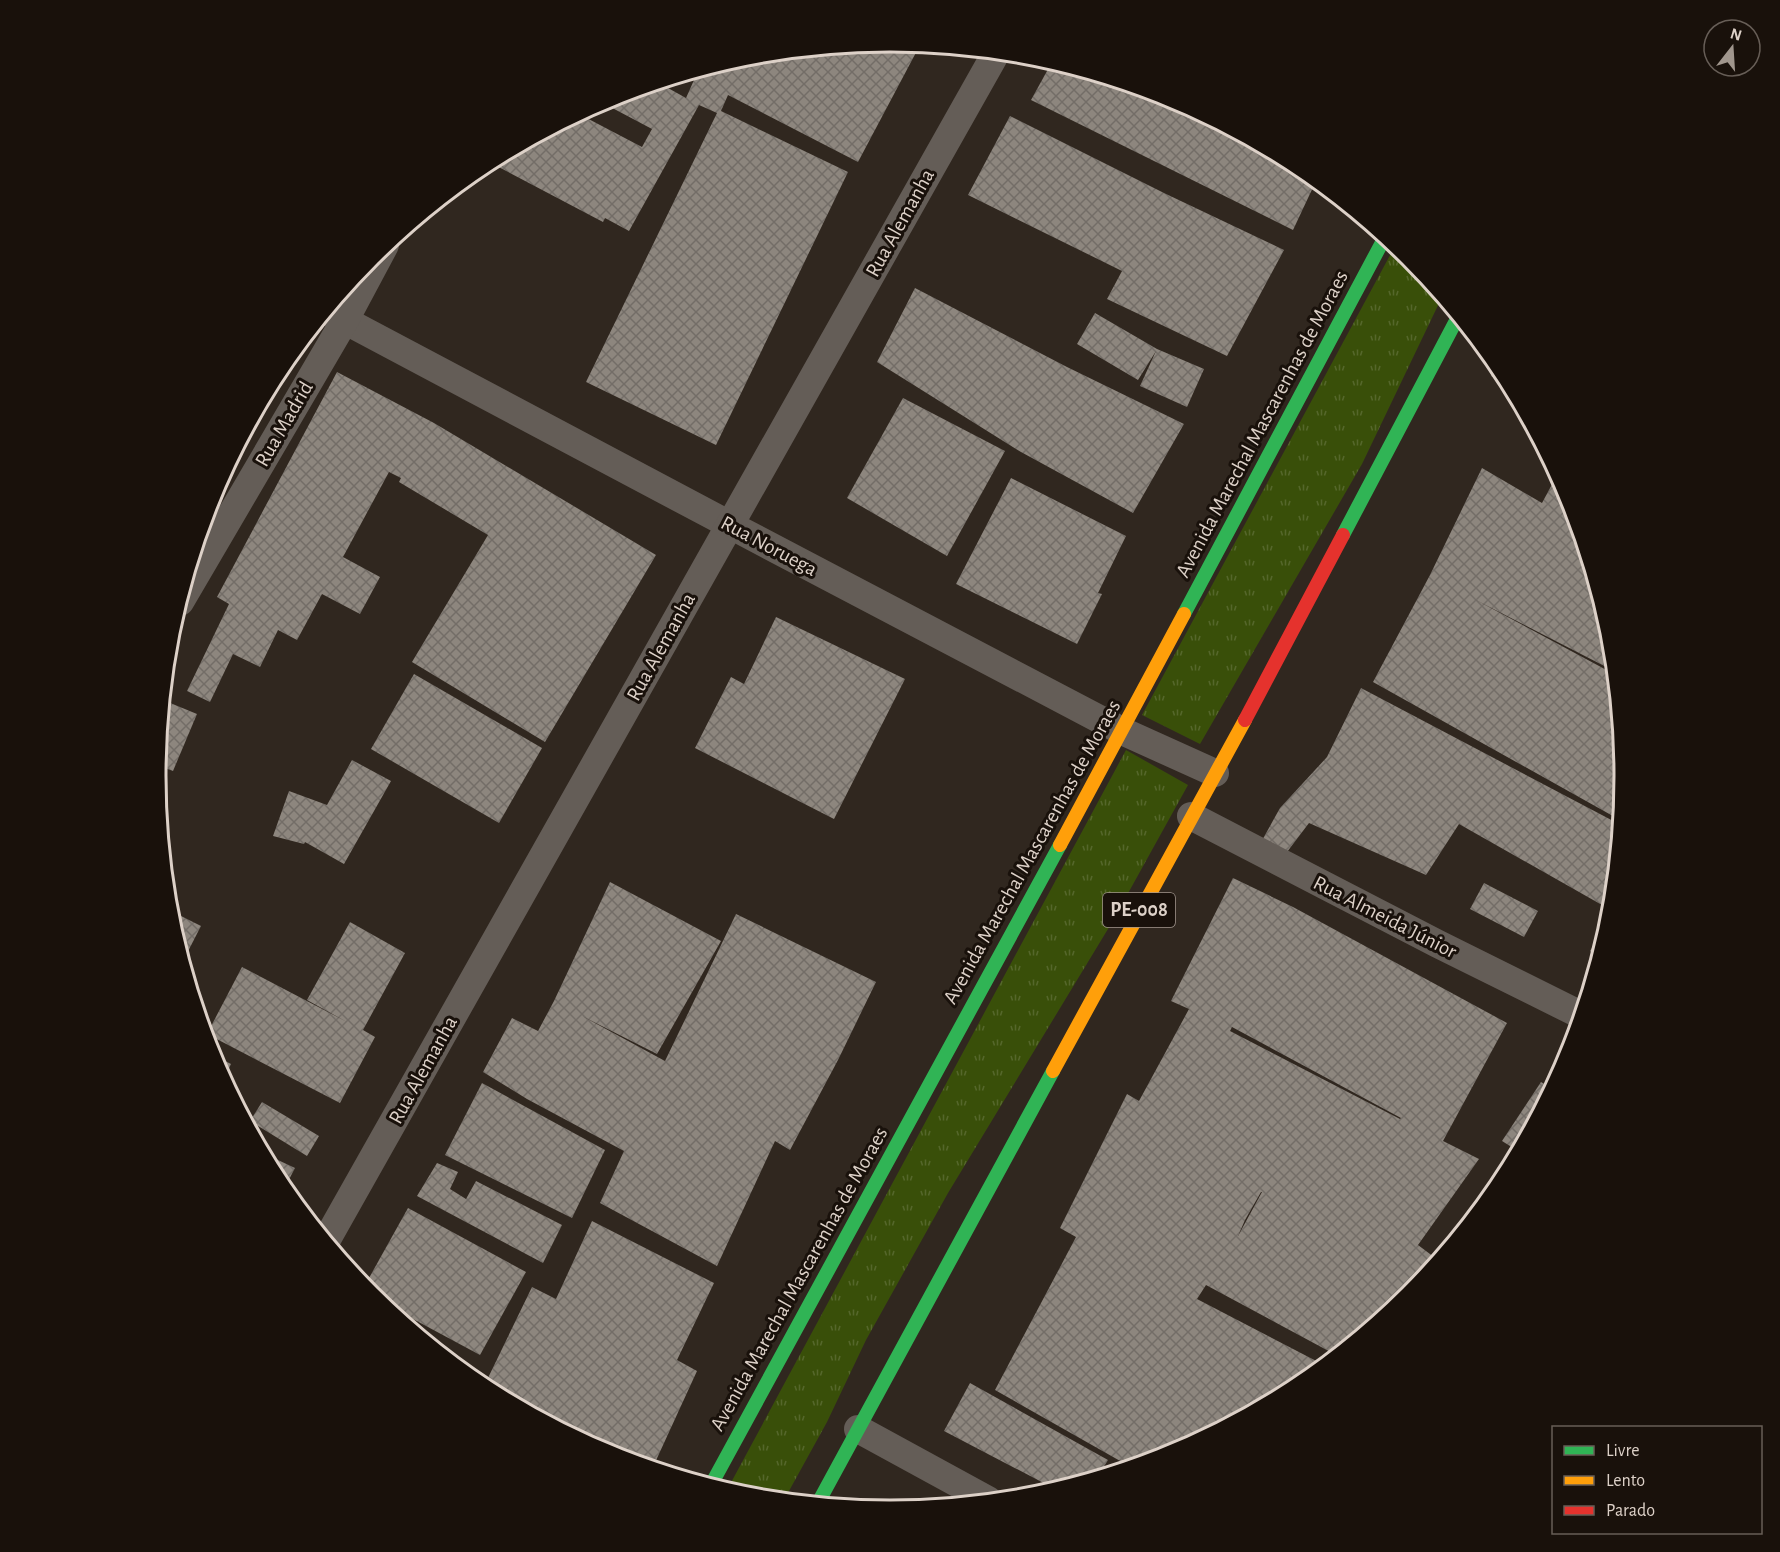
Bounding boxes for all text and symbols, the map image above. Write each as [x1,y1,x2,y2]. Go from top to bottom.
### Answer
north arrow [1702,18,1762,78]
text: N [1728,25,1744,44]
street label: Rua Alemanha [862,165,938,281]
street label: Avenida Marechal Mascarenhas de Moraes [1172,267,1352,581]
street label: Rua Madrid [251,378,317,470]
street label: Rua Noruega [717,512,821,580]
street label: Rua Alemanha [623,589,699,705]
street label: Avenida Marechal Mascarenhas de Moraes [939,697,1125,1007]
street label: Rua Almeida Júnior [1310,872,1460,962]
road number: PE-008 [1103,893,1175,927]
street label: Rua Alemanha [385,1012,461,1128]
street label: Avenida Marechal Mascarenhas de Moraes [706,1124,892,1434]
legend [1552,1426,1762,1534]
text: Livre [1606,1442,1640,1460]
text: Lento [1606,1472,1645,1490]
text: Parado [1606,1502,1655,1520]

